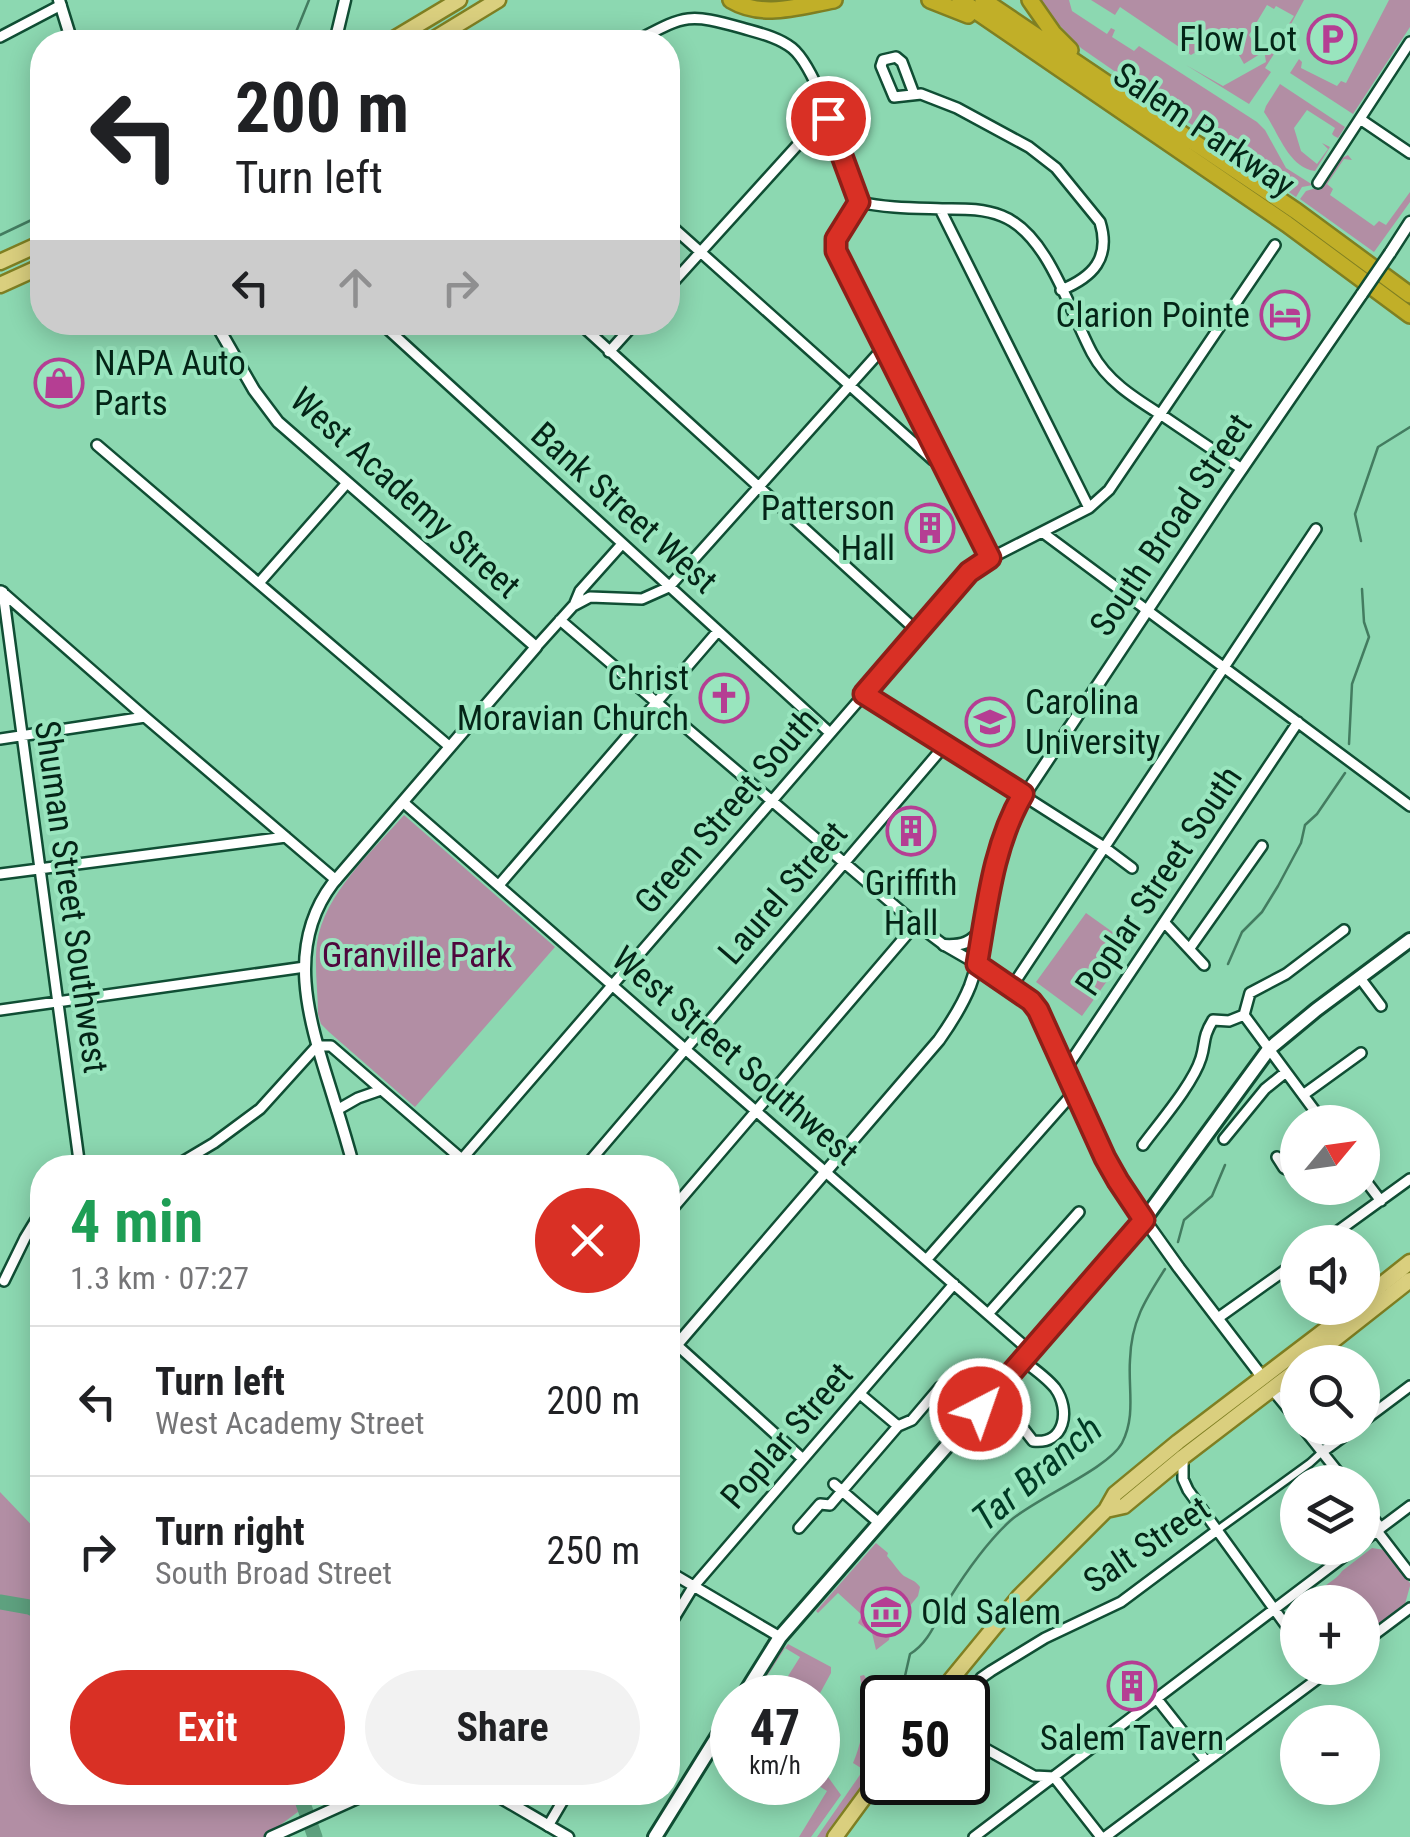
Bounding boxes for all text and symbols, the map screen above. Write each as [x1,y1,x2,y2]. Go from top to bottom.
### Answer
parking icon: Flow Lot [1306,13,1358,65]
place label: Flow Lot [1179,19,1297,60]
street label: Salem Parkway [1105,54,1303,206]
text: 200 m [235,67,409,149]
icon: left [70,70,200,200]
pin [786,76,871,161]
icon: arrive [801,91,856,146]
text: Turn left [235,151,383,204]
icon: left [223,260,278,315]
icon: ahead [328,260,383,315]
icon: right [433,260,488,315]
hotel icon: Clarion Pointe [1259,289,1311,341]
place label: Clarion Pointe [1056,295,1250,336]
place label: NAPA Auto Parts [94,343,246,424]
shop icon: NAPA Auto Parts [33,357,85,409]
street label: West Academy Street [282,379,528,607]
street label: South Broad Street [1082,406,1260,644]
street label: Bank Street West [523,414,725,602]
place label: Patterson Hall [761,488,895,569]
building icon: Patterson Hall [904,502,956,554]
place label: Christ Moravian Church [457,658,689,739]
church icon: Christ Moravian Church [698,672,750,724]
place label: Carolina University [1025,682,1160,763]
school or university icon: Carolina University [964,696,1016,748]
street label: Green Street South [627,700,827,922]
street label: Shuman Street Southwest [26,718,116,1076]
street label: Poplar Street South [1067,759,1251,1003]
building icon: Griffith Hall [885,805,937,857]
street label: Laurel Street [710,813,856,973]
place label: Griffith Hall [865,863,957,944]
park label: Granville Park [322,935,512,976]
street label: West Street Southwest [604,938,866,1174]
north arrow [1280,1105,1380,1205]
map controls [1280,1105,1380,1805]
text: 4 min [70,1186,203,1257]
button: close [535,1188,640,1293]
button: sound [1280,1225,1380,1325]
text: 1.3 km · 07:27 [70,1259,249,1297]
button: search [1280,1345,1380,1445]
street label: Poplar Street [713,1355,861,1517]
position arrow [928,1357,1032,1461]
text: Turn left [155,1360,285,1404]
icon: left [70,1374,125,1429]
text: 200 m [546,1379,640,1423]
text: West Academy Street [155,1404,424,1442]
water label: Tar Branch [963,1406,1111,1540]
button: layers [1280,1465,1380,1565]
street label: Salt Street [1076,1488,1218,1602]
text: Turn right [155,1510,305,1554]
icon: right [70,1524,125,1579]
text: 250 m [546,1529,640,1573]
text: South Broad Street [155,1554,392,1592]
button: + [1280,1585,1380,1685]
museum icon: Old Salem [860,1586,912,1638]
place label: Old Salem [921,1592,1061,1633]
building icon: Salem Tavern [1106,1660,1158,1712]
button: Exit [70,1670,345,1785]
button: Share [365,1670,640,1785]
speed limit sign: 50 [860,1675,990,1805]
text: 47 [750,1699,800,1757]
button: − [1280,1705,1380,1805]
place label: Salem Tavern [1040,1718,1224,1759]
text: km/h [749,1751,801,1780]

